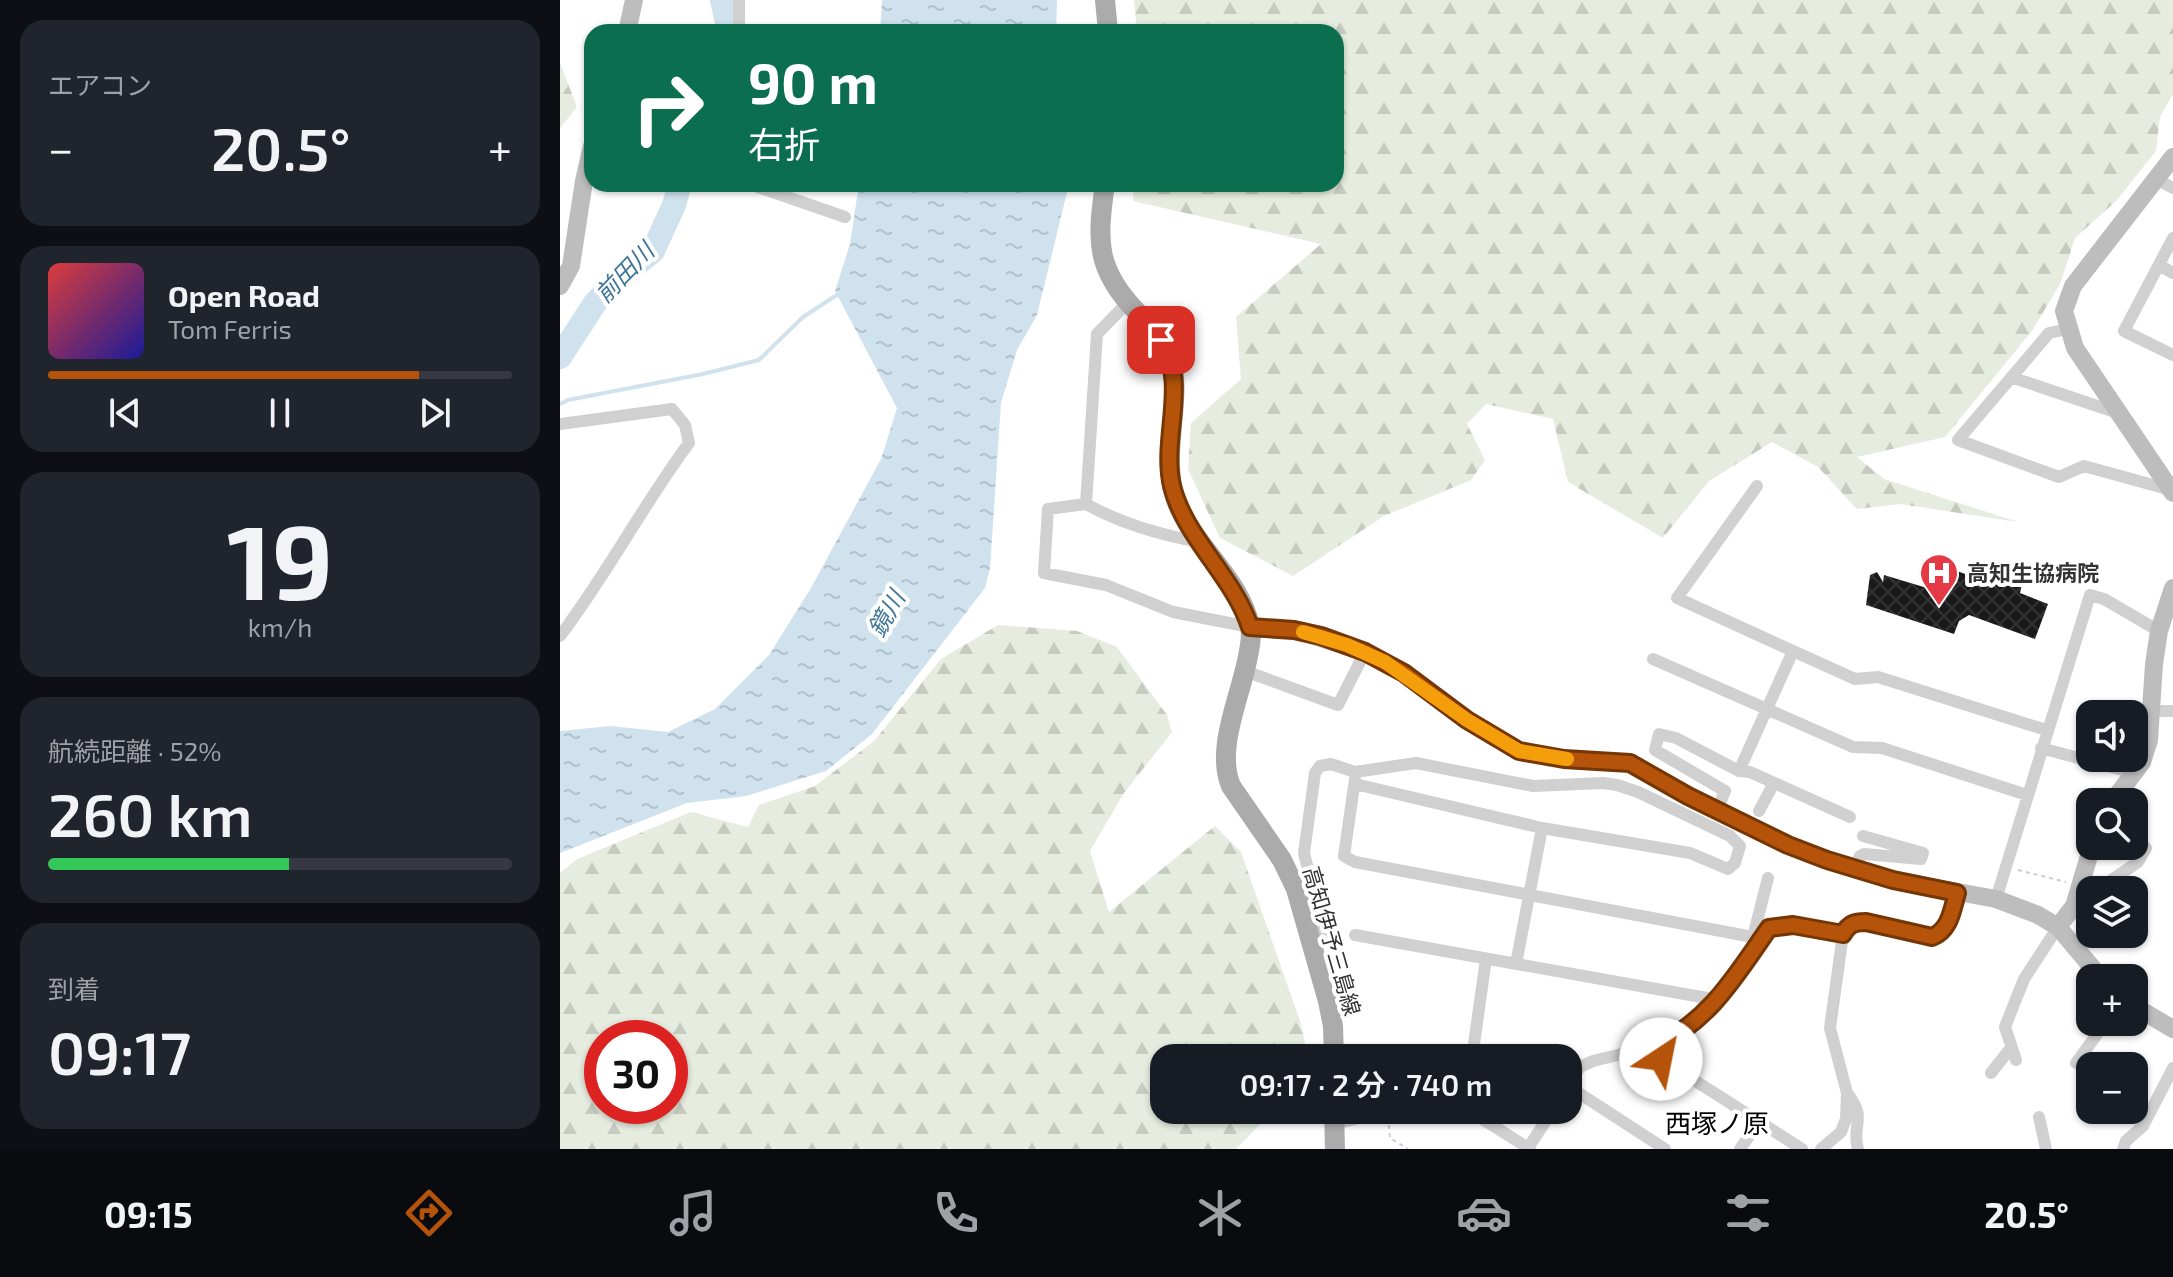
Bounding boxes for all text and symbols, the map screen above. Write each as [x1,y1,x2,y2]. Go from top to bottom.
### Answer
text: 90 m [748,48,878,115]
icon: right [616,56,720,160]
text: エアコン [48,69,152,100]
text: 20.5° [211,111,351,183]
text: − [48,121,74,174]
text: + [488,121,512,174]
text: 右折 [748,122,820,165]
water label: 前田川 [588,234,661,308]
text: Open Road [168,277,320,313]
pin [1127,306,1195,374]
text: Tom Ferris [168,313,292,344]
icon: arrive [1139,318,1183,362]
icon: previous [103,391,147,435]
icon: pause [258,391,302,435]
icon: next [413,391,457,435]
text: 19 [227,496,333,621]
hospital icon: 高知生協病院 [1918,552,1960,607]
place label: 高知生協病院 [1967,559,2099,585]
water label: 鏡川 [861,583,911,641]
text: km/h [248,611,312,642]
map controls [2076,700,2148,1124]
button: sound [2076,700,2148,772]
text: 航続距離 · 52% [48,735,222,766]
text: 260 km [48,777,253,849]
button: search [2076,788,2148,860]
street label: 高知伊予三島線 [1299,863,1367,1018]
button: layers [2076,876,2148,948]
button: + [2076,964,2148,1036]
text: 到着 [48,973,100,1004]
text: 09:17 [48,1015,191,1087]
position arrow [1619,1017,1703,1101]
speed limit sign: 30 [584,1020,688,1124]
button: − [2076,1052,2148,1124]
text: 09:17 · 2 分 · 740 m [1240,1066,1492,1102]
district label: 西塚ノ原 [1665,1107,1769,1138]
icon: directions [401,1185,457,1241]
icon: music [665,1185,721,1241]
icon: phone [928,1185,984,1241]
icon: climate [1192,1185,1248,1241]
icon: car [1456,1185,1512,1241]
icon: filters [1720,1185,1776,1241]
text: 09:15 [104,1192,193,1235]
text: 20.5° [1984,1192,2069,1235]

